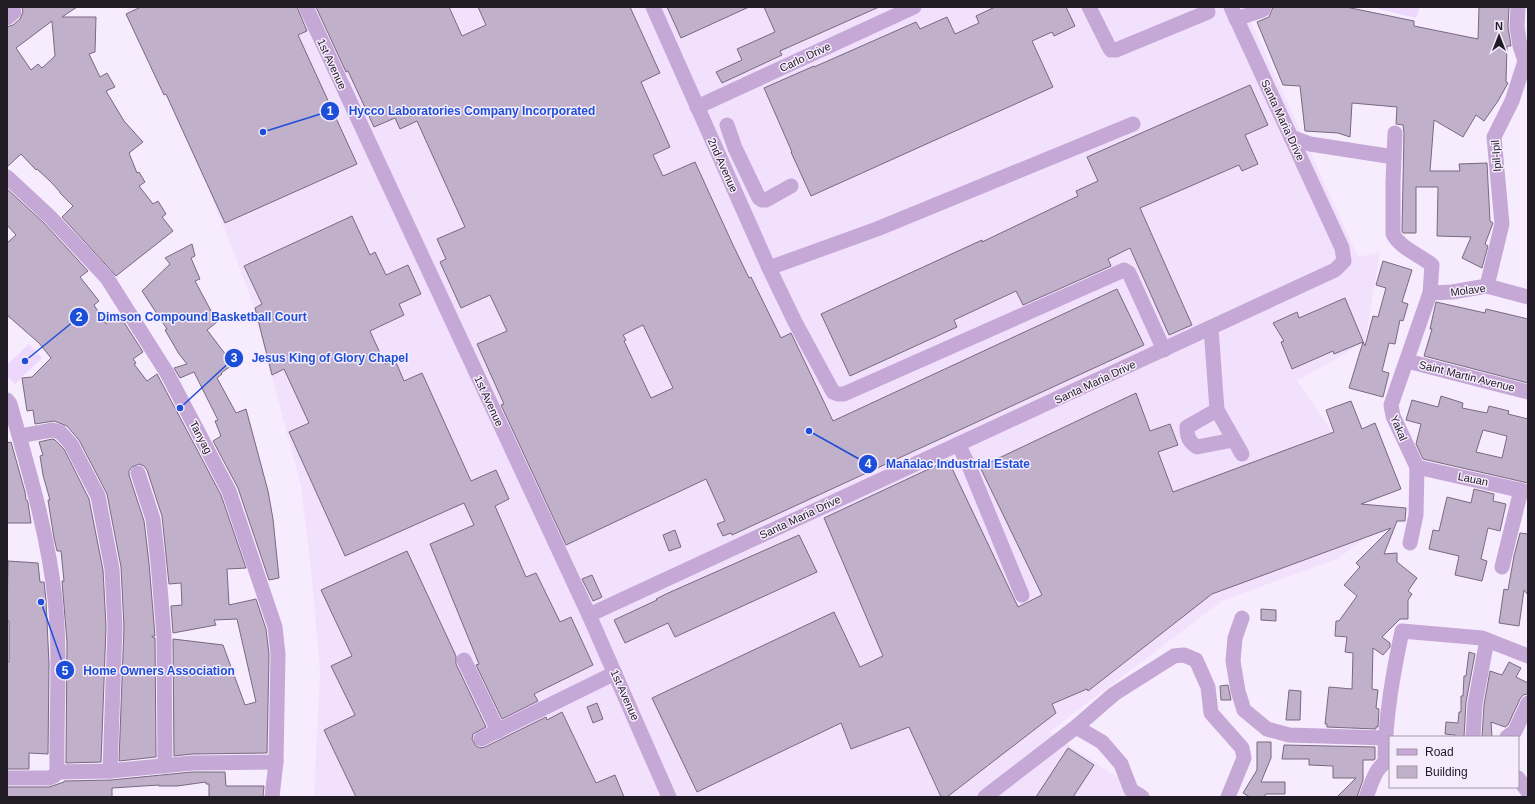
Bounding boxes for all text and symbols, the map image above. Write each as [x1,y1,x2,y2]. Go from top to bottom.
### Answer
north arrow [1479,16,1519,56]
text: N [1495,20,1503,32]
street label: 1st Avenue [315,37,349,91]
street label: Carlo Drive [778,40,832,74]
street label: Santa Maria Drive [1259,78,1307,162]
callout: Hycco Laboratories Company Incorporated [320,99,603,123]
text: 1 [327,104,334,118]
text: Hycco Laboratories Company Incorporated [349,104,595,118]
street label: 2nd Avenue [706,136,740,194]
street label: Ipil-Ipil [1489,140,1503,172]
street label: Molave [1450,282,1486,298]
callout: Dimson Compound Basketball Court [69,305,314,329]
text: 2 [76,310,83,324]
text: Dimson Compound Basketball Court [97,310,307,324]
callout: Jesus King of Glory Chapel [224,346,417,370]
text: 3 [231,351,238,365]
text: Jesus King of Glory Chapel [252,351,408,365]
street label: Santa Maria Drive [1053,358,1137,406]
street label: Saint Martin Avenue [1418,358,1516,394]
street label: 1st Avenue [472,374,506,428]
street label: Yakal [1388,413,1410,443]
street label: Tanyag [187,419,215,455]
callout: Mañalac Industrial Estate [858,452,1038,476]
text: 4 [865,457,872,471]
text: Mañalac Industrial Estate [886,457,1030,471]
street label: Lauan [1457,470,1489,488]
street label: Santa Maria Drive [758,493,842,541]
callout: Home Owners Association [55,658,243,682]
text: 5 [62,664,69,678]
text: Home Owners Association [83,664,235,678]
street label: 1st Avenue [608,668,642,722]
legend [1389,736,1519,788]
text: Road [1425,745,1454,759]
text: Building [1425,765,1468,779]

